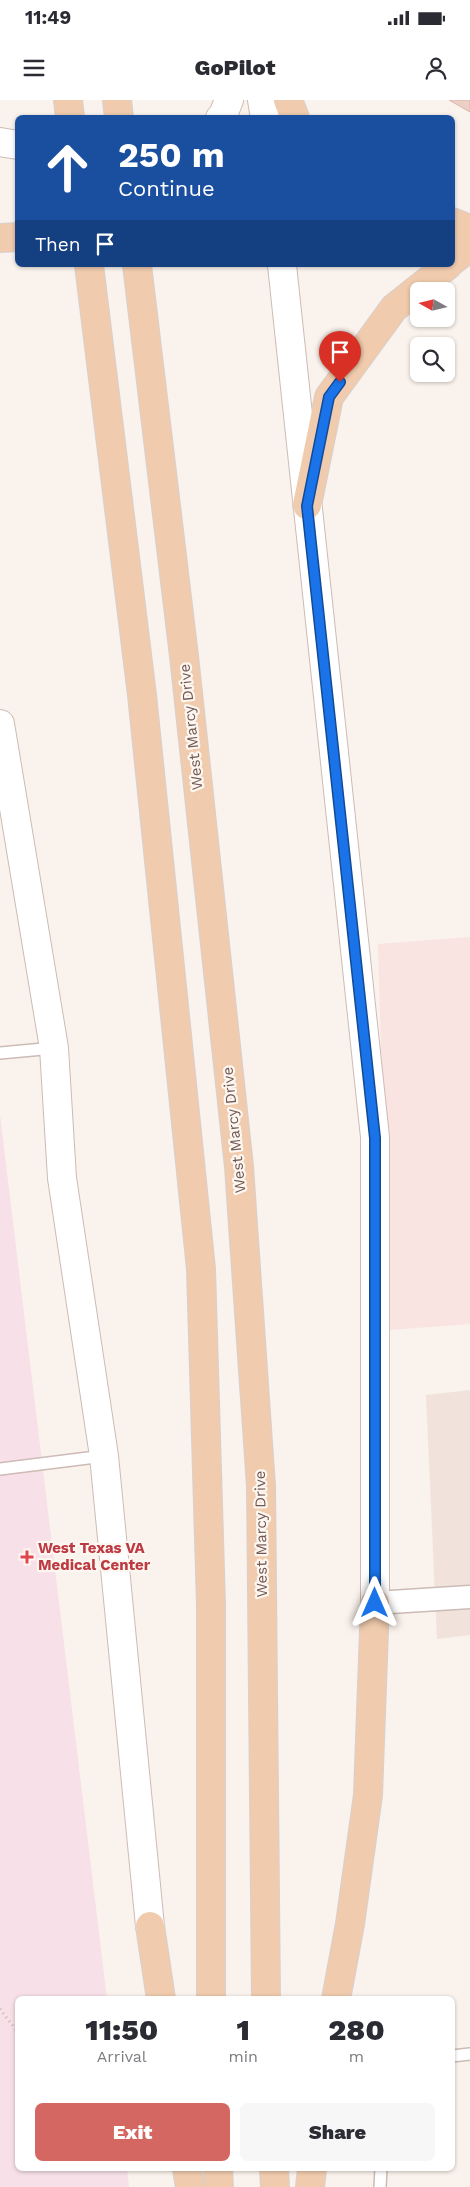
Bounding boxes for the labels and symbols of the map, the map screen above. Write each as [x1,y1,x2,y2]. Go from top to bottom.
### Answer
north arrow [410,282,455,328]
pin [319,331,361,382]
street label: West Marcy Drive [175,663,207,791]
street label: West Marcy Drive [218,1066,250,1194]
street label: West Marcy Drive [251,1470,271,1598]
place label: West Texas VA Medical Center [38,1539,151,1574]
marker: West Texas VA Medical Center [20,1550,34,1564]
position arrow [348,1576,400,1628]

